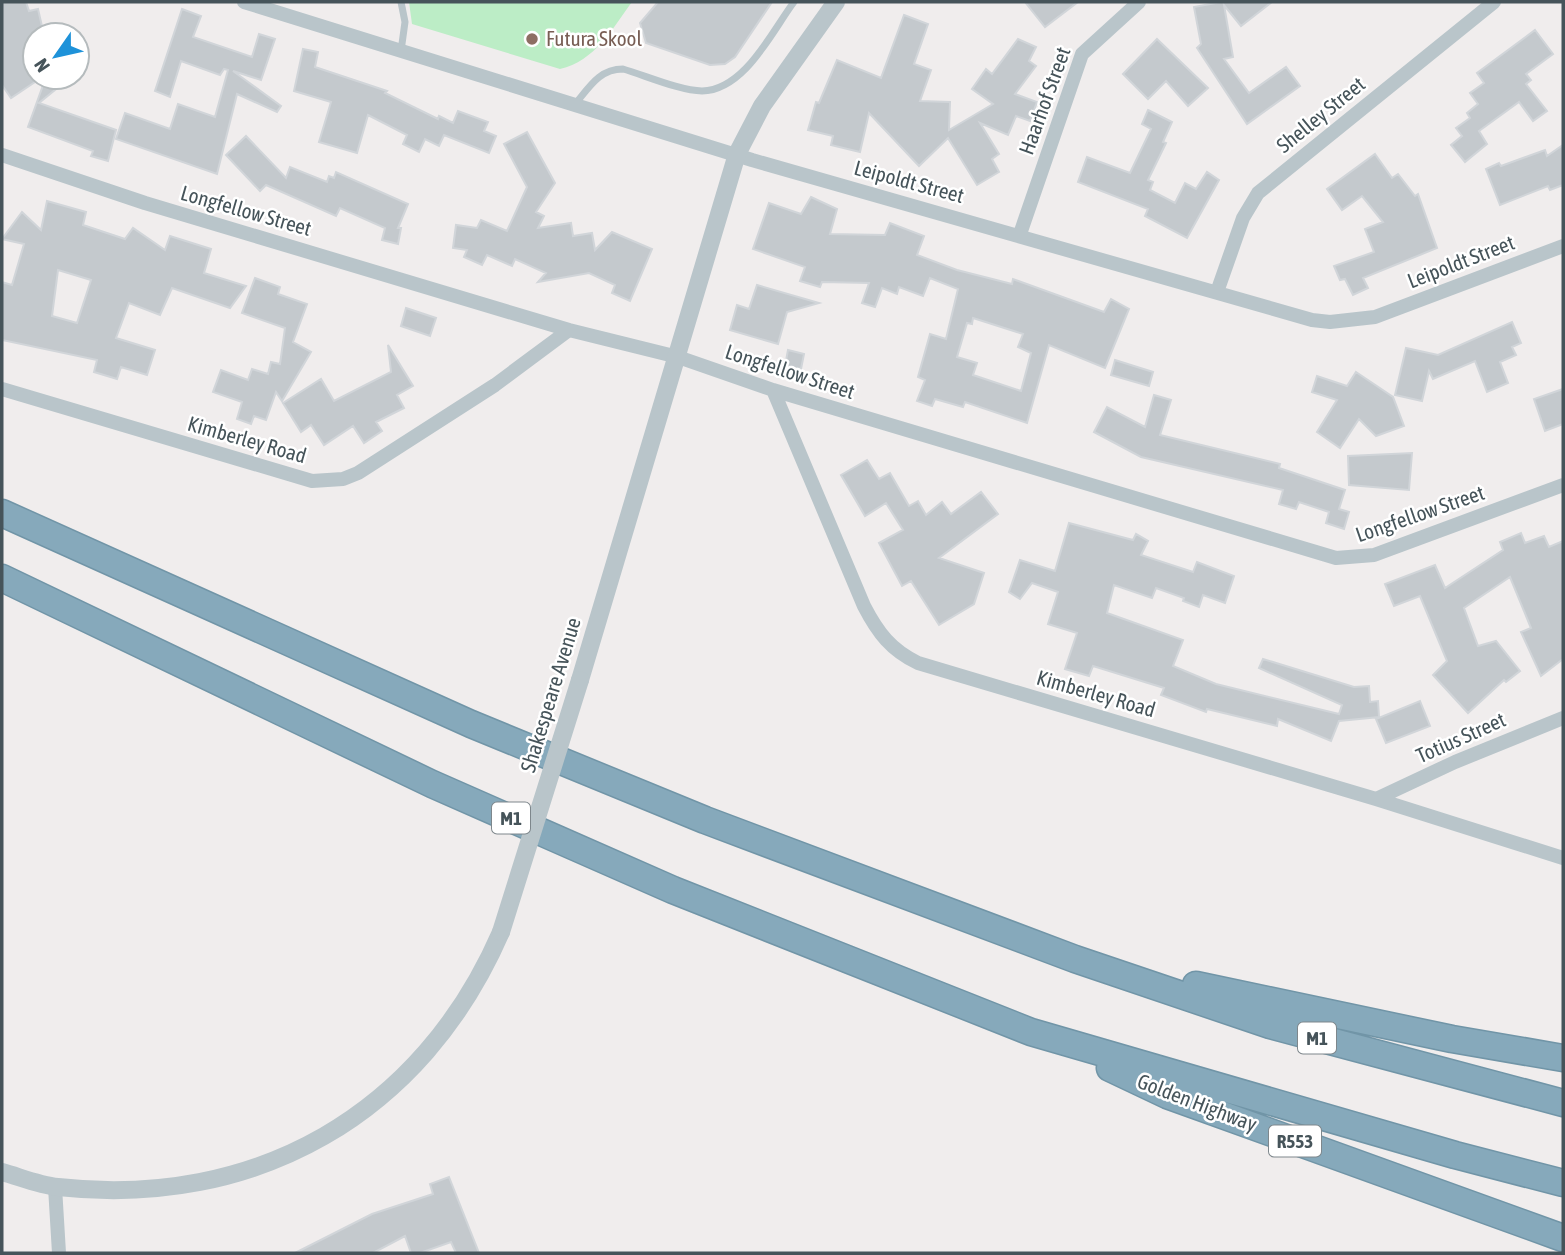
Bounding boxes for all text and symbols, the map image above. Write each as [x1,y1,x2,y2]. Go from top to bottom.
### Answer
north arrow [21,21,91,91]
place label: Futura Skool [546,26,642,50]
marker: Futura Skool [524,31,540,47]
street label: Haarhof Street [1014,44,1075,158]
text: N [30,55,54,76]
street label: Shelley Street [1271,71,1369,157]
street label: Leipoldt Street [852,155,967,207]
street label: Longfellow Street [178,180,314,240]
street label: Leipoldt Street [1404,230,1518,292]
street label: Longfellow Street [723,339,858,403]
street label: Kimberley Road [185,411,309,467]
street label: Longfellow Street [1352,480,1487,546]
street label: Shakespeare Avenue [515,614,585,775]
street label: Kimberley Road [1034,665,1158,721]
street label: Totius Street [1412,707,1509,767]
road number: M1 [492,803,530,834]
road number: M1 [1298,1022,1336,1054]
street label: Golden Highway [1134,1068,1261,1136]
road number: R553 [1269,1126,1321,1156]

